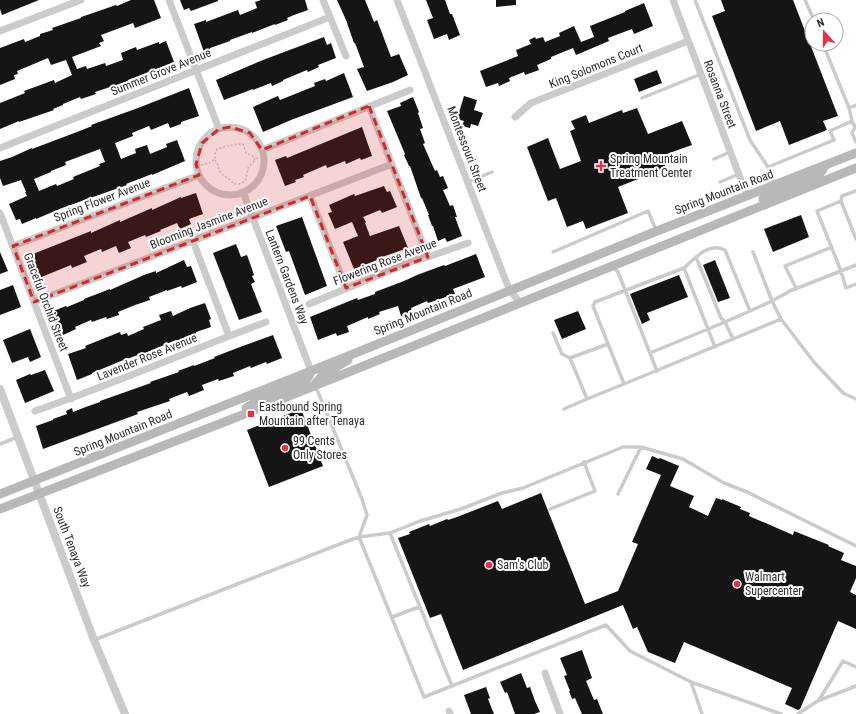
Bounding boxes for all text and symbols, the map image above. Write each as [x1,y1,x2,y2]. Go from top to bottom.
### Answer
north arrow [804,12,844,52]
text: N [815,16,826,30]
street label: King Solomons Court [547,41,645,91]
street label: Summer Grove Avenue [109,45,213,98]
street label: Rosanna Street [701,58,740,130]
street label: Montessouri Street [444,104,490,194]
place label: Spring Mountain Treatment Center [610,152,692,180]
marker: Spring Mountain Treatment Center [595,160,607,172]
street label: Spring Mountain Road [673,167,775,217]
street label: Spring Flower Avenue [52,175,152,225]
street label: Blooming Jasmine Avenue [148,194,270,252]
street label: Lantern Gardens Way [262,228,312,326]
street label: Flowering Rose Avenue [331,236,439,288]
street label: Graceful Orchid Street [21,251,71,354]
street label: Spring Mountain Road [372,286,474,338]
street label: Lavender Rose Avenue [95,330,199,383]
place label: Eastbound Spring Mountain after Tenaya [259,400,365,428]
street label: Spring Mountain Road [72,407,174,459]
marker: Eastbound Spring Mountain after Tenaya [246,409,256,419]
place label: 99 Cents Only Stores [293,434,347,462]
marker: 99 Cents Only Stores [280,443,290,453]
street label: South Tenaya Way [50,504,94,590]
place label: Sam's Club [497,558,549,572]
marker: Sam's Club [484,560,494,570]
place label: Walmart Supercenter [745,570,802,598]
marker: Walmart Supercenter [732,579,742,589]

